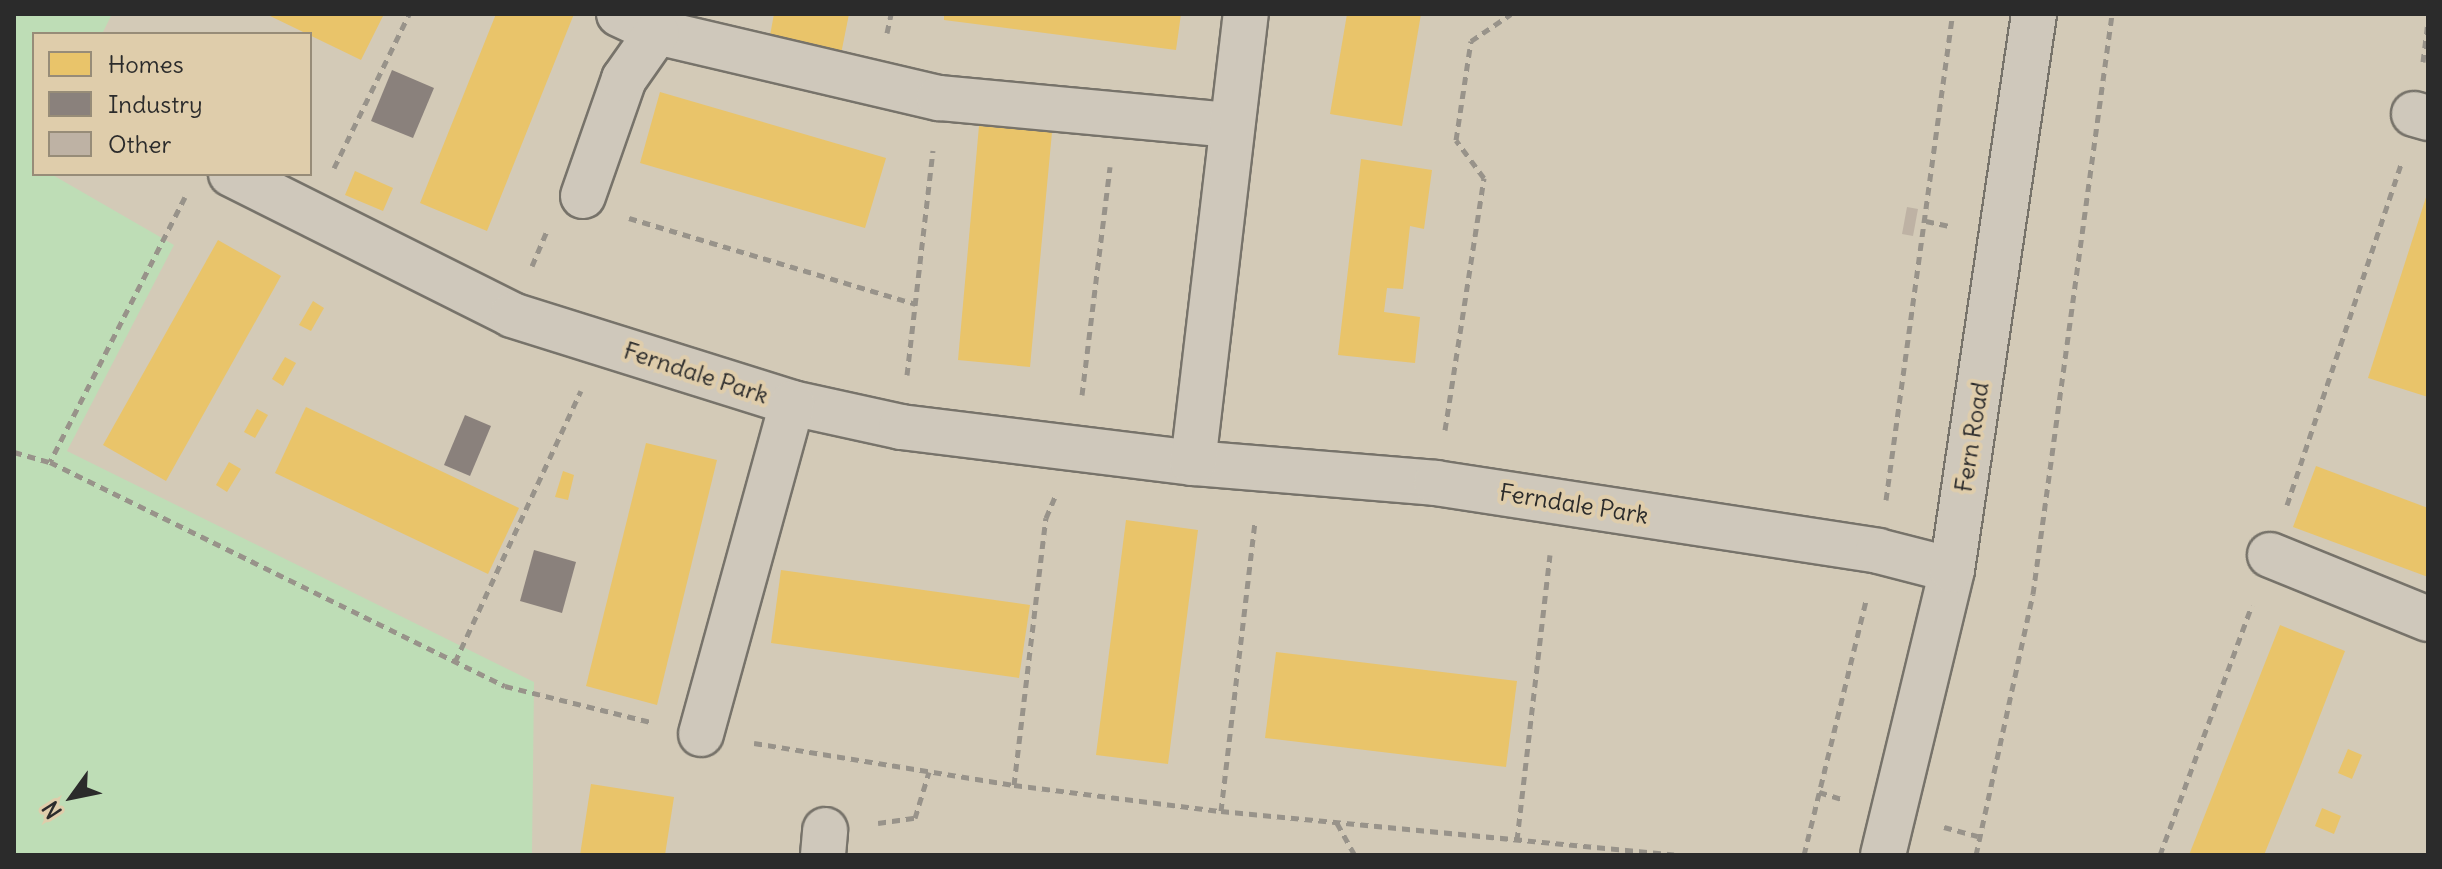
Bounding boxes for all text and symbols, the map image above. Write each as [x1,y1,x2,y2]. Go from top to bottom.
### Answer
legend [32,32,312,176]
text: Homes [108,49,184,79]
text: Industry [108,89,203,119]
text: Other [108,129,171,159]
street label: Ferndale Park [620,336,772,410]
street label: Fern Road [1949,380,1995,494]
street label: Ferndale Park [1498,478,1650,530]
north arrow [32,757,112,837]
text: N [36,796,68,824]

